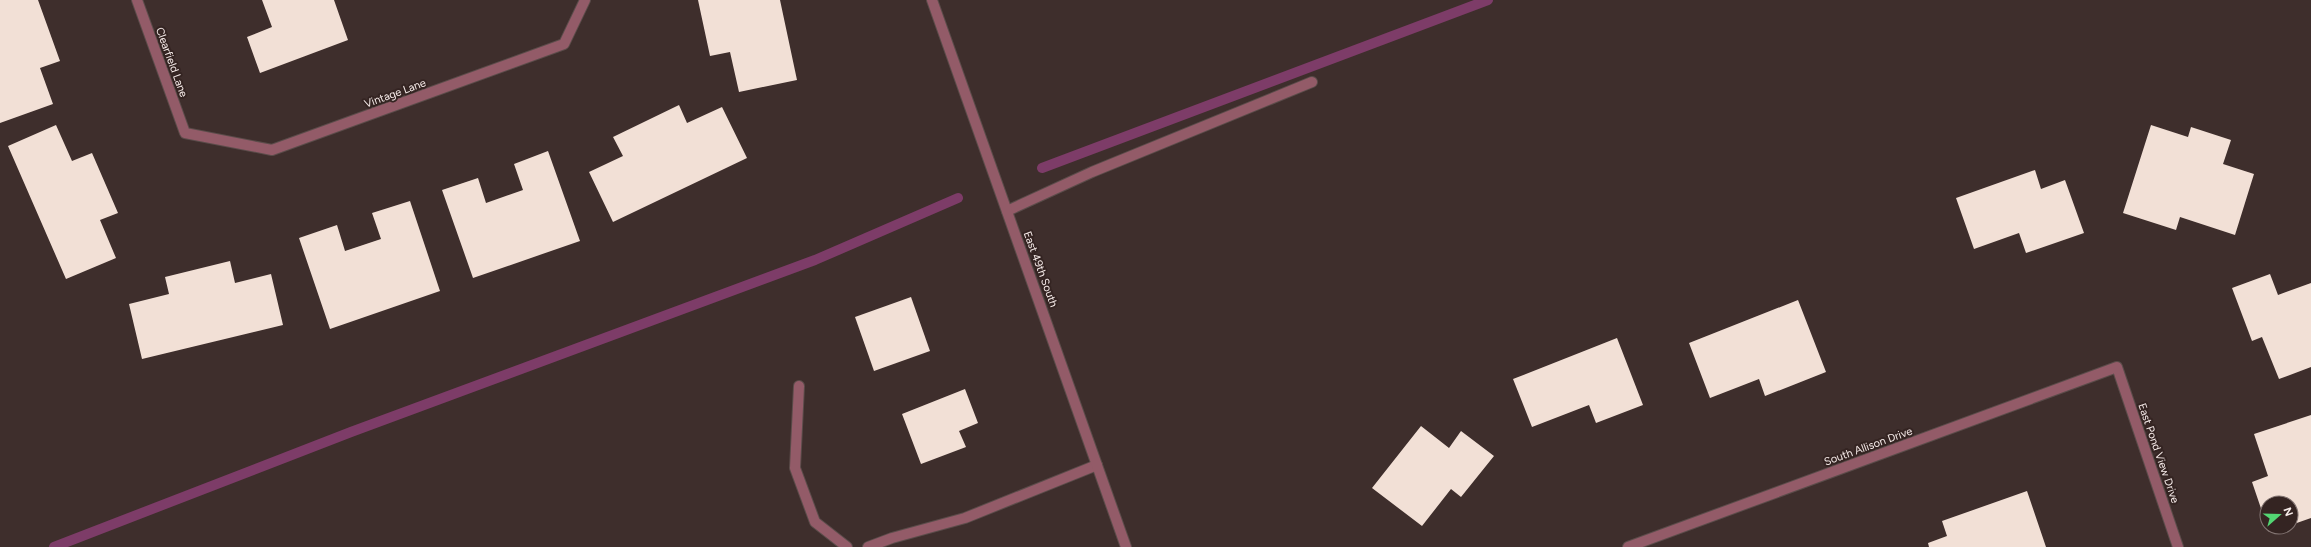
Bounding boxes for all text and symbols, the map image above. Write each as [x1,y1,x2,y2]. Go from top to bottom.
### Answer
street label: Clearfield Lane [153,25,190,99]
street label: Vintage Lane [363,76,428,111]
street label: East 49th South [1021,229,1060,309]
street label: East Pond View Drive [2135,401,2182,505]
street label: South Allison Drive [1822,424,1914,468]
north arrow [2259,495,2299,535]
text: N [2280,506,2295,518]

